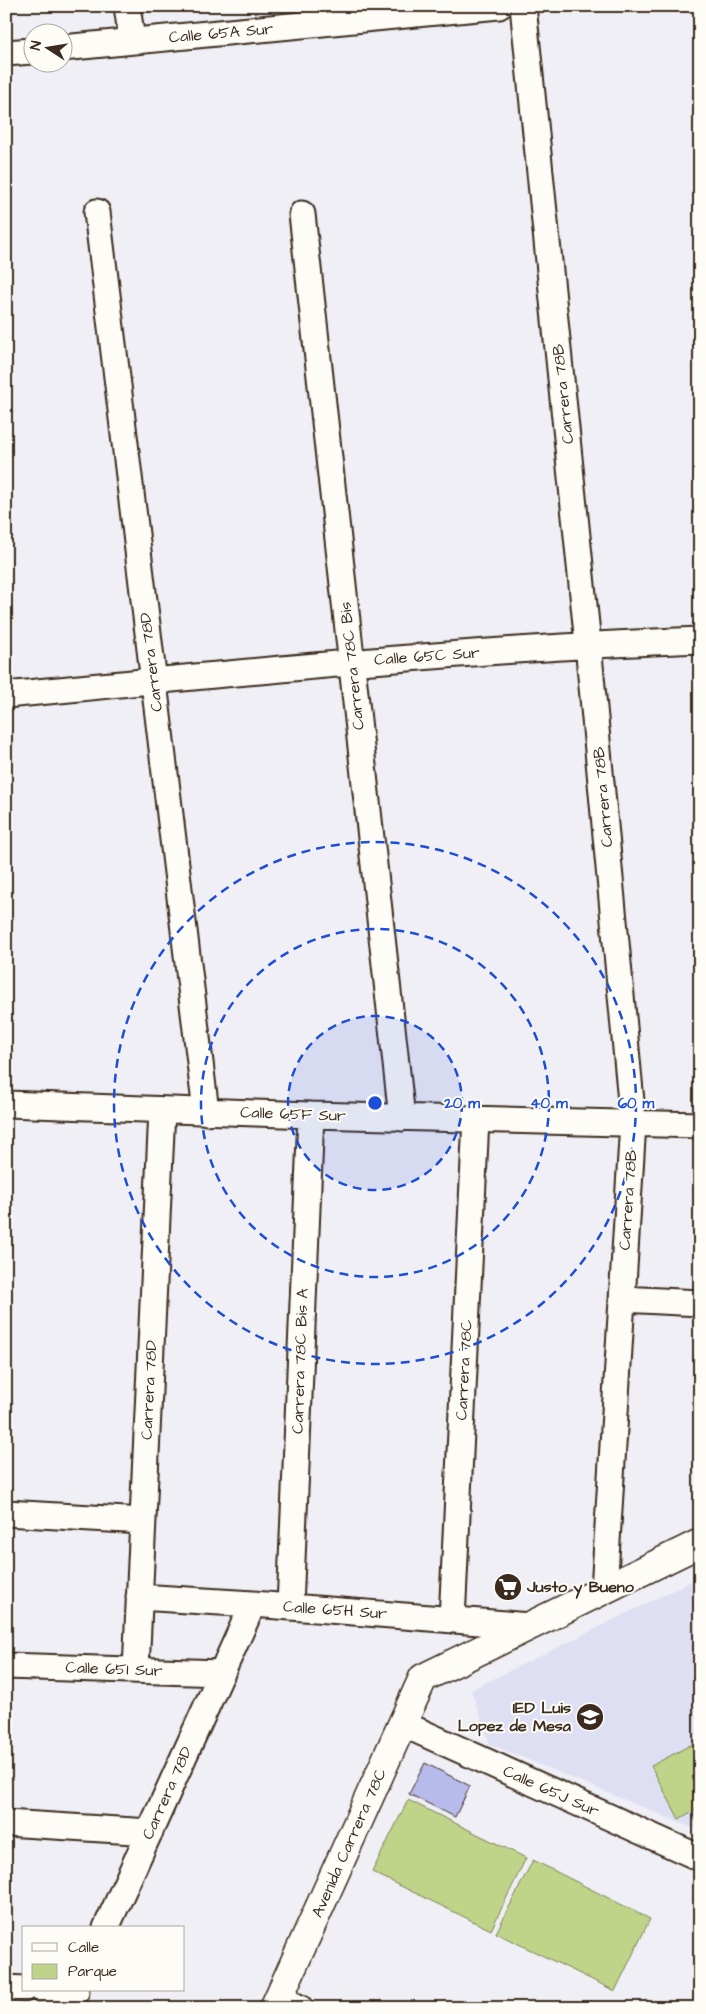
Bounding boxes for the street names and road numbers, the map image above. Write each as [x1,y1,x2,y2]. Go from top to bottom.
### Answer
street label: Calle 65A Sur [168,17,274,49]
street label: Carrera 78B [547,342,579,445]
street label: Carrera 78C Bis [334,601,370,731]
street label: Carrera 78D [134,611,168,713]
street label: Calle 65C Sur [373,641,481,671]
street label: Carrera 78B [588,745,618,848]
street label: Calle 65F Sur [240,1101,346,1127]
street label: Carrera 78B [614,1148,643,1251]
street label: Carrera 78C Bis A [286,1288,314,1434]
street label: Carrera 78C [450,1319,478,1421]
street label: Carrera 78D [135,1340,163,1440]
street label: Calle 65H Sur [282,1595,388,1625]
street label: Calle 65I Sur [65,1656,163,1682]
street label: Carrera 78D [137,1743,197,1843]
street label: Calle 65J Sur [499,1760,603,1822]
street label: Avenida Carrera 78C [306,1765,392,1921]

